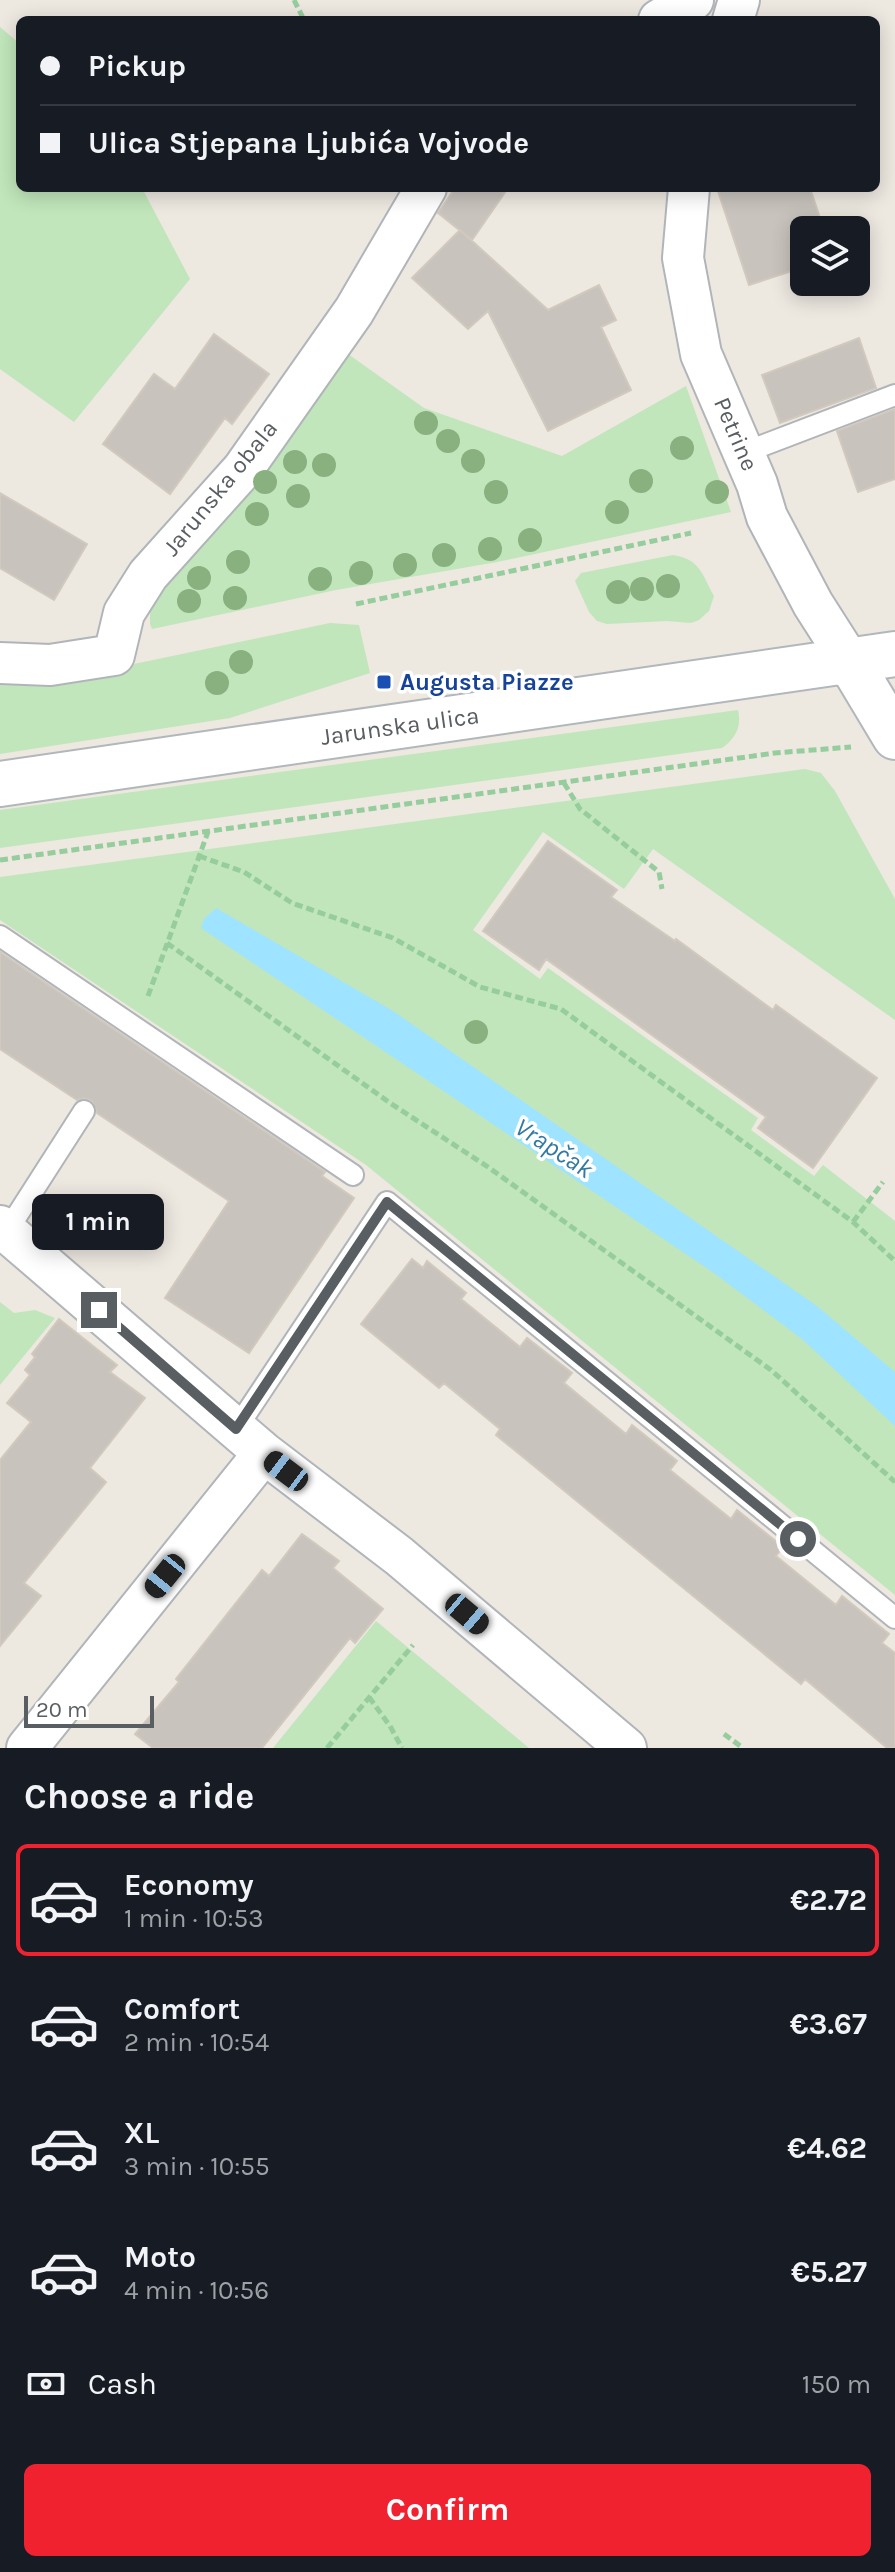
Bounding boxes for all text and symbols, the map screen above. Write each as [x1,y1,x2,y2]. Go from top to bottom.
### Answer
text: Pickup [88,48,186,84]
text: Ulica Stjepana Ljubića Vojvode [88,125,529,161]
map controls [790,216,870,296]
button: layers [790,216,870,296]
street label: Petrine [708,393,764,475]
street label: Jarunska obala [157,415,283,561]
place label: Augusta Piazze [400,668,574,696]
marker: Augusta Piazze [375,673,393,691]
street label: Jarunska ulica [319,701,481,751]
water label: Vrapčak [509,1111,600,1185]
callout: 1 min [33,1194,165,1250]
text: 1 min [65,1206,131,1237]
route end [81,1292,117,1328]
car [260,1447,312,1495]
route start [780,1521,816,1557]
car [141,1550,189,1602]
car [441,1589,493,1639]
scale bar [24,1692,154,1728]
text: 20 m [36,1697,88,1723]
text: Choose a ride [24,1775,254,1817]
icon: car [28,1864,100,1936]
text: Economy [124,1867,254,1903]
text: €2.72 [790,1882,867,1918]
text: 1 min · 10:53 [124,1903,264,1934]
icon: car [28,1988,100,2060]
text: Comfort [124,1991,240,2027]
text: €3.67 [790,2006,867,2042]
text: 2 min · 10:54 [124,2027,269,2058]
icon: car [28,2112,100,2184]
text: XL [124,2115,159,2151]
text: €4.62 [787,2130,867,2166]
text: 3 min · 10:55 [124,2151,270,2182]
icon: car [28,2236,100,2308]
text: Moto [124,2239,196,2275]
text: €5.27 [791,2254,867,2290]
text: 4 min · 10:56 [124,2275,269,2306]
icon: cash [24,2362,68,2406]
text: Cash [88,2366,157,2402]
text: 150 m [802,2369,871,2400]
button: Confirm [24,2464,871,2556]

